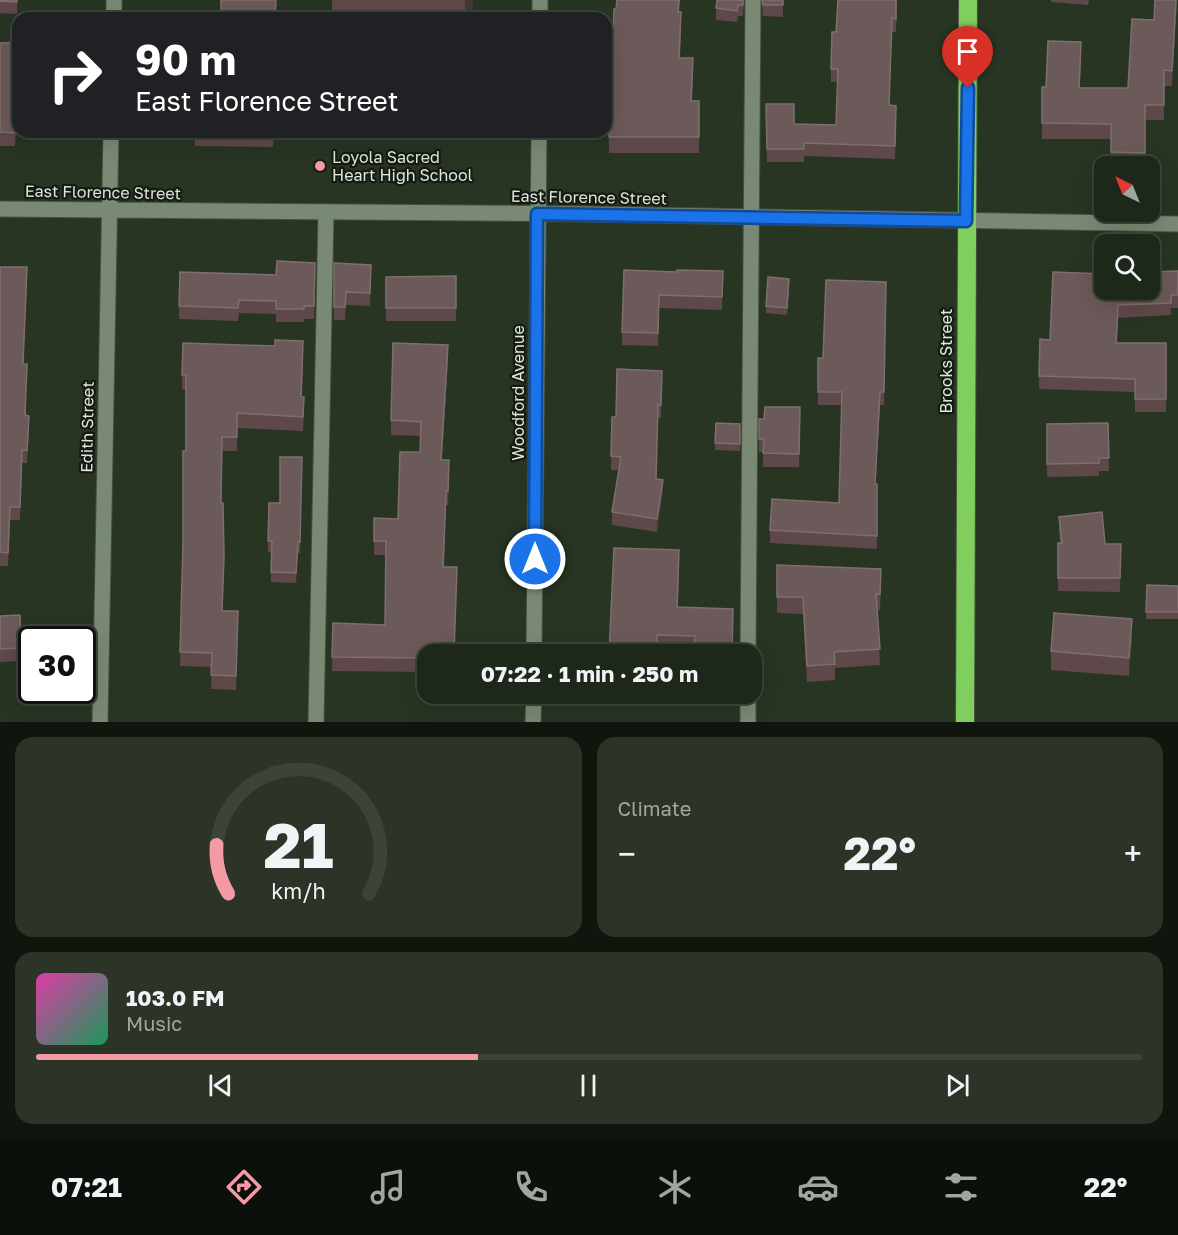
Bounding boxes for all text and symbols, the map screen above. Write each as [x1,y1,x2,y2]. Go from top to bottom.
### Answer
pin [942,26,993,88]
text: 90 m [135,34,236,84]
icon: arrive [951,35,984,68]
icon: right [36,36,114,114]
text: East Florence Street [135,85,399,117]
place label: Loyola Sacred Heart High School [332,147,473,185]
north arrow [1094,156,1160,222]
map controls [1094,156,1160,300]
marker: Loyola Sacred Heart High School [313,159,327,173]
street label: East Florence Street [25,181,181,203]
street label: East Florence Street [511,186,667,208]
button: search [1094,234,1160,300]
street label: Brooks Street [936,309,956,413]
street label: Woodford Avenue [508,325,528,461]
street label: Edith Street [76,381,98,473]
position arrow [503,527,567,591]
speed limit sign: 30 [18,626,96,704]
text: 07:22 · 1 min · 250 m [481,660,698,687]
text: Climate [618,796,691,820]
text: 21 [263,807,333,882]
text: 22° [844,826,916,880]
text: − [618,834,636,873]
text: + [1124,834,1142,873]
text: km/h [271,878,326,904]
text: 103.0 FM [126,984,225,1011]
text: Music [126,1011,182,1035]
icon: previous [204,1069,237,1102]
icon: pause [572,1069,605,1102]
icon: next [941,1069,974,1102]
icon: directions [223,1166,265,1208]
icon: music [367,1166,409,1208]
icon: phone [510,1166,552,1208]
icon: climate [654,1166,696,1208]
icon: car [797,1166,839,1208]
icon: filters [940,1166,982,1208]
text: 07:21 [51,1171,122,1203]
text: 22° [1084,1171,1127,1203]

